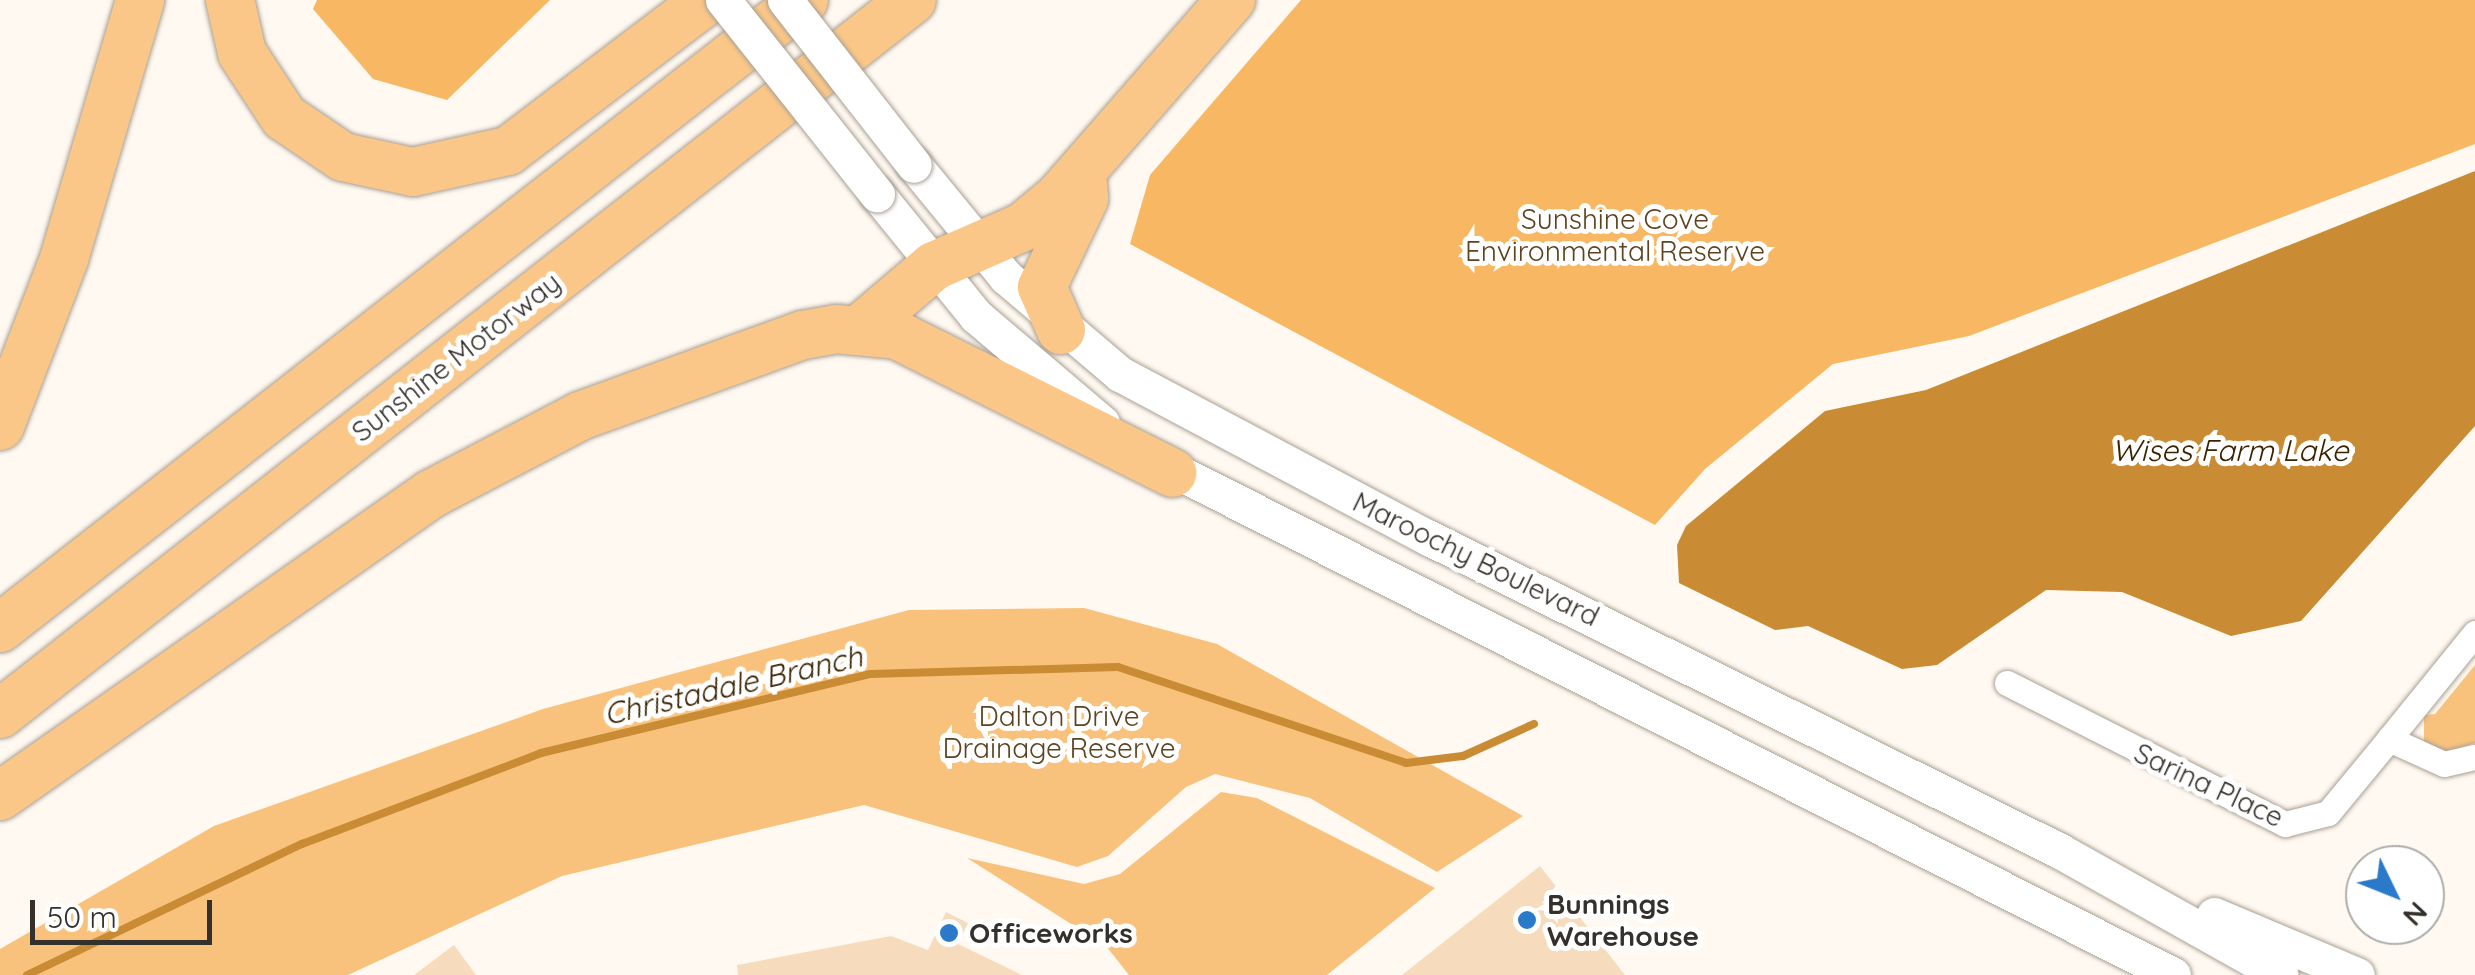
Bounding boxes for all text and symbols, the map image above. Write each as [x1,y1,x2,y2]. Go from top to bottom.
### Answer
park label: Sunshine Cove Environmental Reserve [1465,202,1765,268]
street label: Sunshine Motorway [345,265,567,449]
water label: Wises Farm Lake [2112,432,2348,468]
street label: Maroochy Boulevard [1347,485,1605,633]
water label: Christadale Branch [600,638,866,732]
park label: Dalton Drive Drainage Reserve [942,699,1176,765]
street label: Sarina Place [2129,736,2289,834]
north arrow [2345,845,2445,945]
scale bar [35,880,218,942]
place label: Bunnings Warehouse [1547,887,1699,953]
text: N [2396,895,2436,934]
text: 50 m [47,898,117,936]
marker: Bunnings Warehouse [1516,909,1538,931]
place label: Officeworks [969,916,1133,950]
marker: Officeworks [938,922,960,944]

